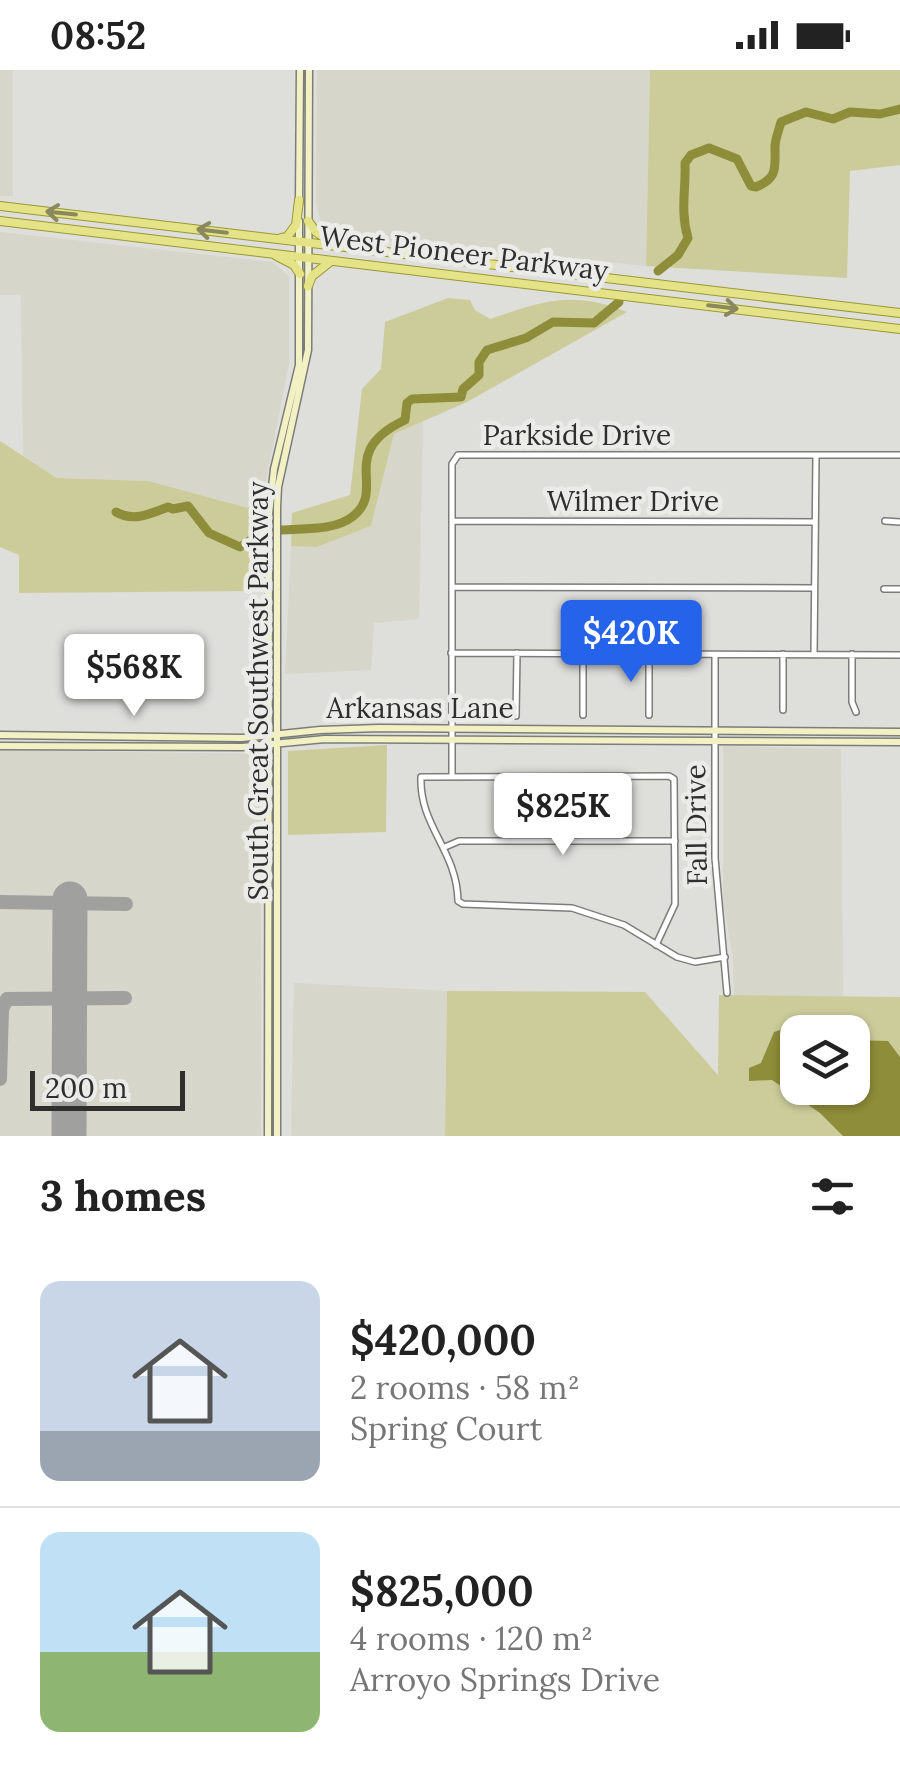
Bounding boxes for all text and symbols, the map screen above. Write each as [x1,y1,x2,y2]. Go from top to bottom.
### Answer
text: 08:52 [50,11,146,59]
one-way arrow [45,203,77,222]
street label: West Pioneer Parkway [318,217,611,289]
one-way arrow [196,221,228,240]
one-way arrow [706,298,738,317]
street label: Parkside Drive [483,417,671,453]
street label: South Great Southwest Parkway [240,481,276,901]
street label: Wilmer Drive [547,483,719,519]
pin: $420K [561,600,701,685]
text: $420K [583,612,679,653]
pin: $568K [64,634,204,719]
text: $568K [86,646,182,687]
street label: Arkansas Lane [325,690,514,726]
street label: Fall Drive [677,764,715,886]
pin: $825K [493,773,633,858]
text: $825K [516,785,610,826]
map controls [780,1015,870,1105]
button: layers [780,1015,870,1105]
scale bar [30,1066,185,1110]
text: 200 m [45,1070,127,1106]
text: 3 homes [40,1169,206,1223]
icon: filters [805,1169,860,1224]
text: $420,000 [350,1313,536,1367]
icon: home [120,1321,240,1441]
text: 2 rooms · 58 m² [350,1367,580,1408]
text: Spring Court [350,1408,542,1449]
text: $825,000 [350,1564,534,1618]
icon: home [120,1572,240,1692]
text: 4 rooms · 120 m² [350,1618,593,1659]
text: Arroyo Springs Drive [350,1659,660,1700]

